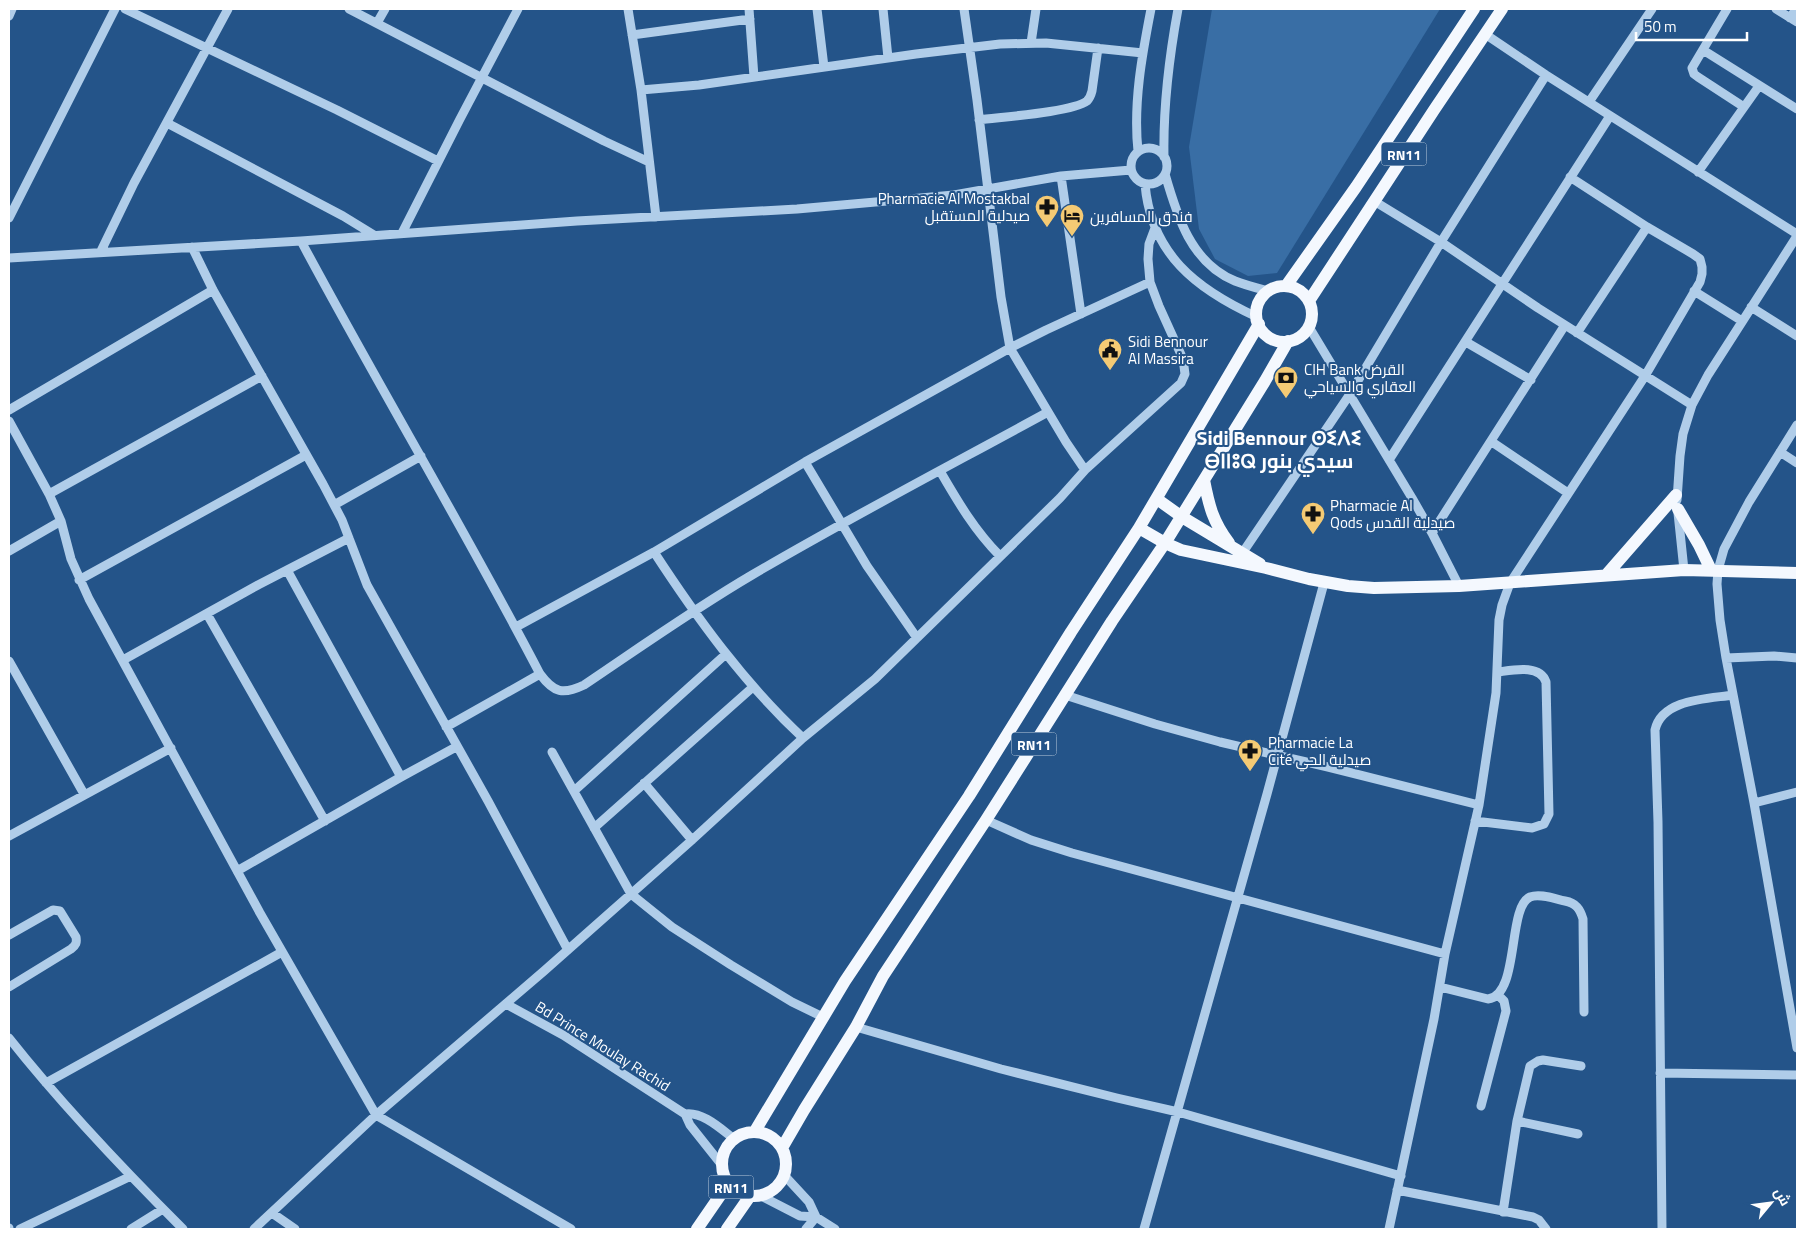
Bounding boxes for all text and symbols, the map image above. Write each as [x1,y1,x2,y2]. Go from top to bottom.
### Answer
scale bar [1636,10,1747,42]
text: 50 m [1644,15,1677,38]
road number: RN11 [1382,142,1426,166]
place label: Pharmacie Al Mostakbal صيدلية المستقبل [878,187,1030,227]
pharmacy icon: Pharmacie Al Mostakbal صيدلية المستقبل [1034,194,1060,228]
hotel icon: فندق المسافرين [1059,203,1085,237]
place label: فندق المسافرين [1090,205,1193,228]
place label: Sidi Bennour Al Massira [1128,330,1208,370]
public building icon: Sidi Bennour Al Massira [1097,337,1123,371]
place label: CIH Bank القرض العقاري والسياحي [1304,358,1416,399]
bank icon: CIH Bank القرض العقاري والسياحي [1273,365,1299,399]
district label: Sidi Bennour ⵙⵉⴷⵉ ⴱⵏⵏⵓⵕ سيدي بنور [1197,422,1361,477]
place label: Pharmacie Al Qods صيدلية القدس [1330,494,1455,534]
pharmacy icon: Pharmacie Al Qods صيدلية القدس [1300,501,1326,535]
place label: Pharmacie La Cité صيدلية الحي [1268,731,1371,772]
road number: RN11 [1012,732,1056,756]
pharmacy icon: Pharmacie La Cité صيدلية الحي [1237,738,1263,772]
street label: Bd Prince Moulay Rachid [531,995,675,1097]
road number: RN11 [708,1176,754,1198]
north arrow [1746,1178,1796,1228]
text: ش [1769,1184,1796,1209]

